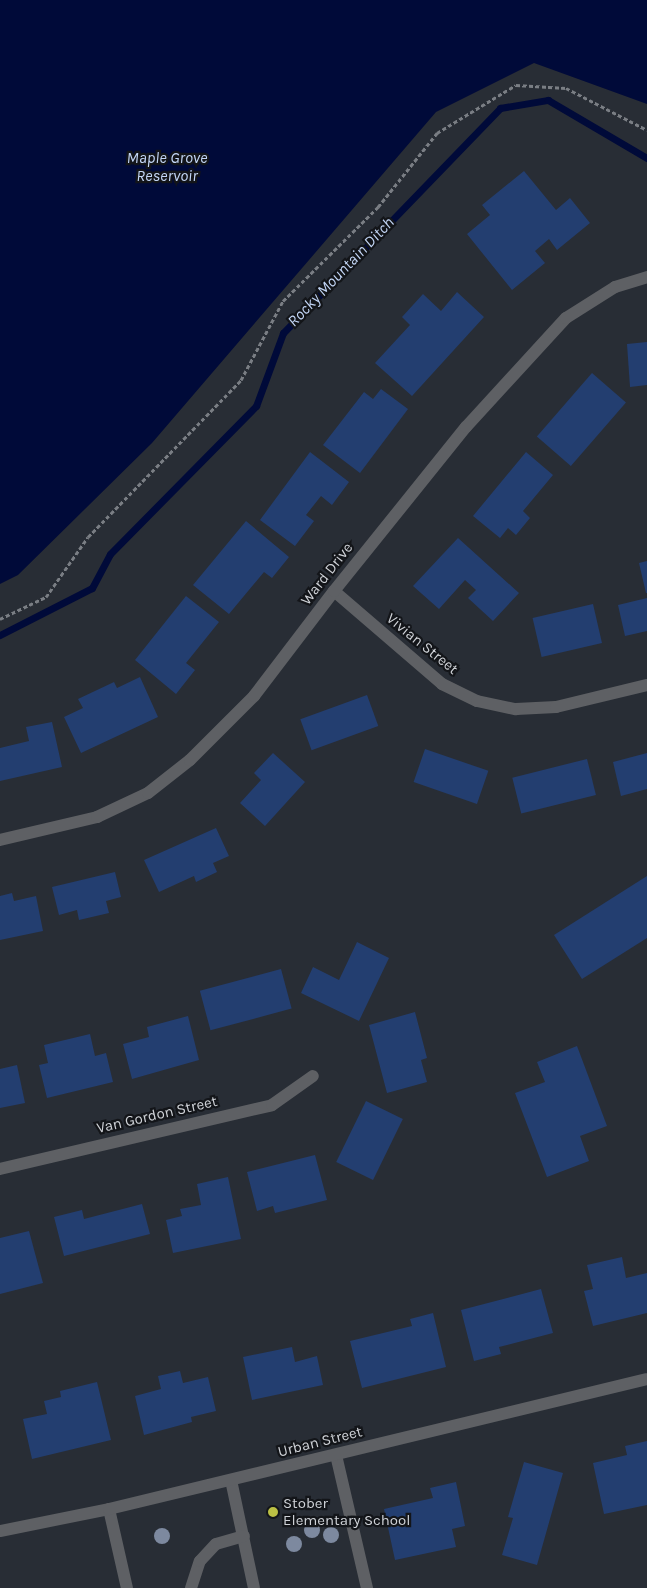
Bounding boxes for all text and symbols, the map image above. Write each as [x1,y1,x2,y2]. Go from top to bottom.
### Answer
water label: Maple Grove Reservoir [127,148,207,186]
water label: Rocky Mountain Ditch [284,213,398,331]
street label: Ward Drive [297,539,357,609]
street label: Vivian Street [383,610,461,678]
street label: Van Gordon Street [95,1092,219,1138]
street label: Urban Street [276,1423,364,1461]
place label: Stober Elementary School [283,1494,410,1529]
marker: Stober Elementary School [267,1506,279,1518]

